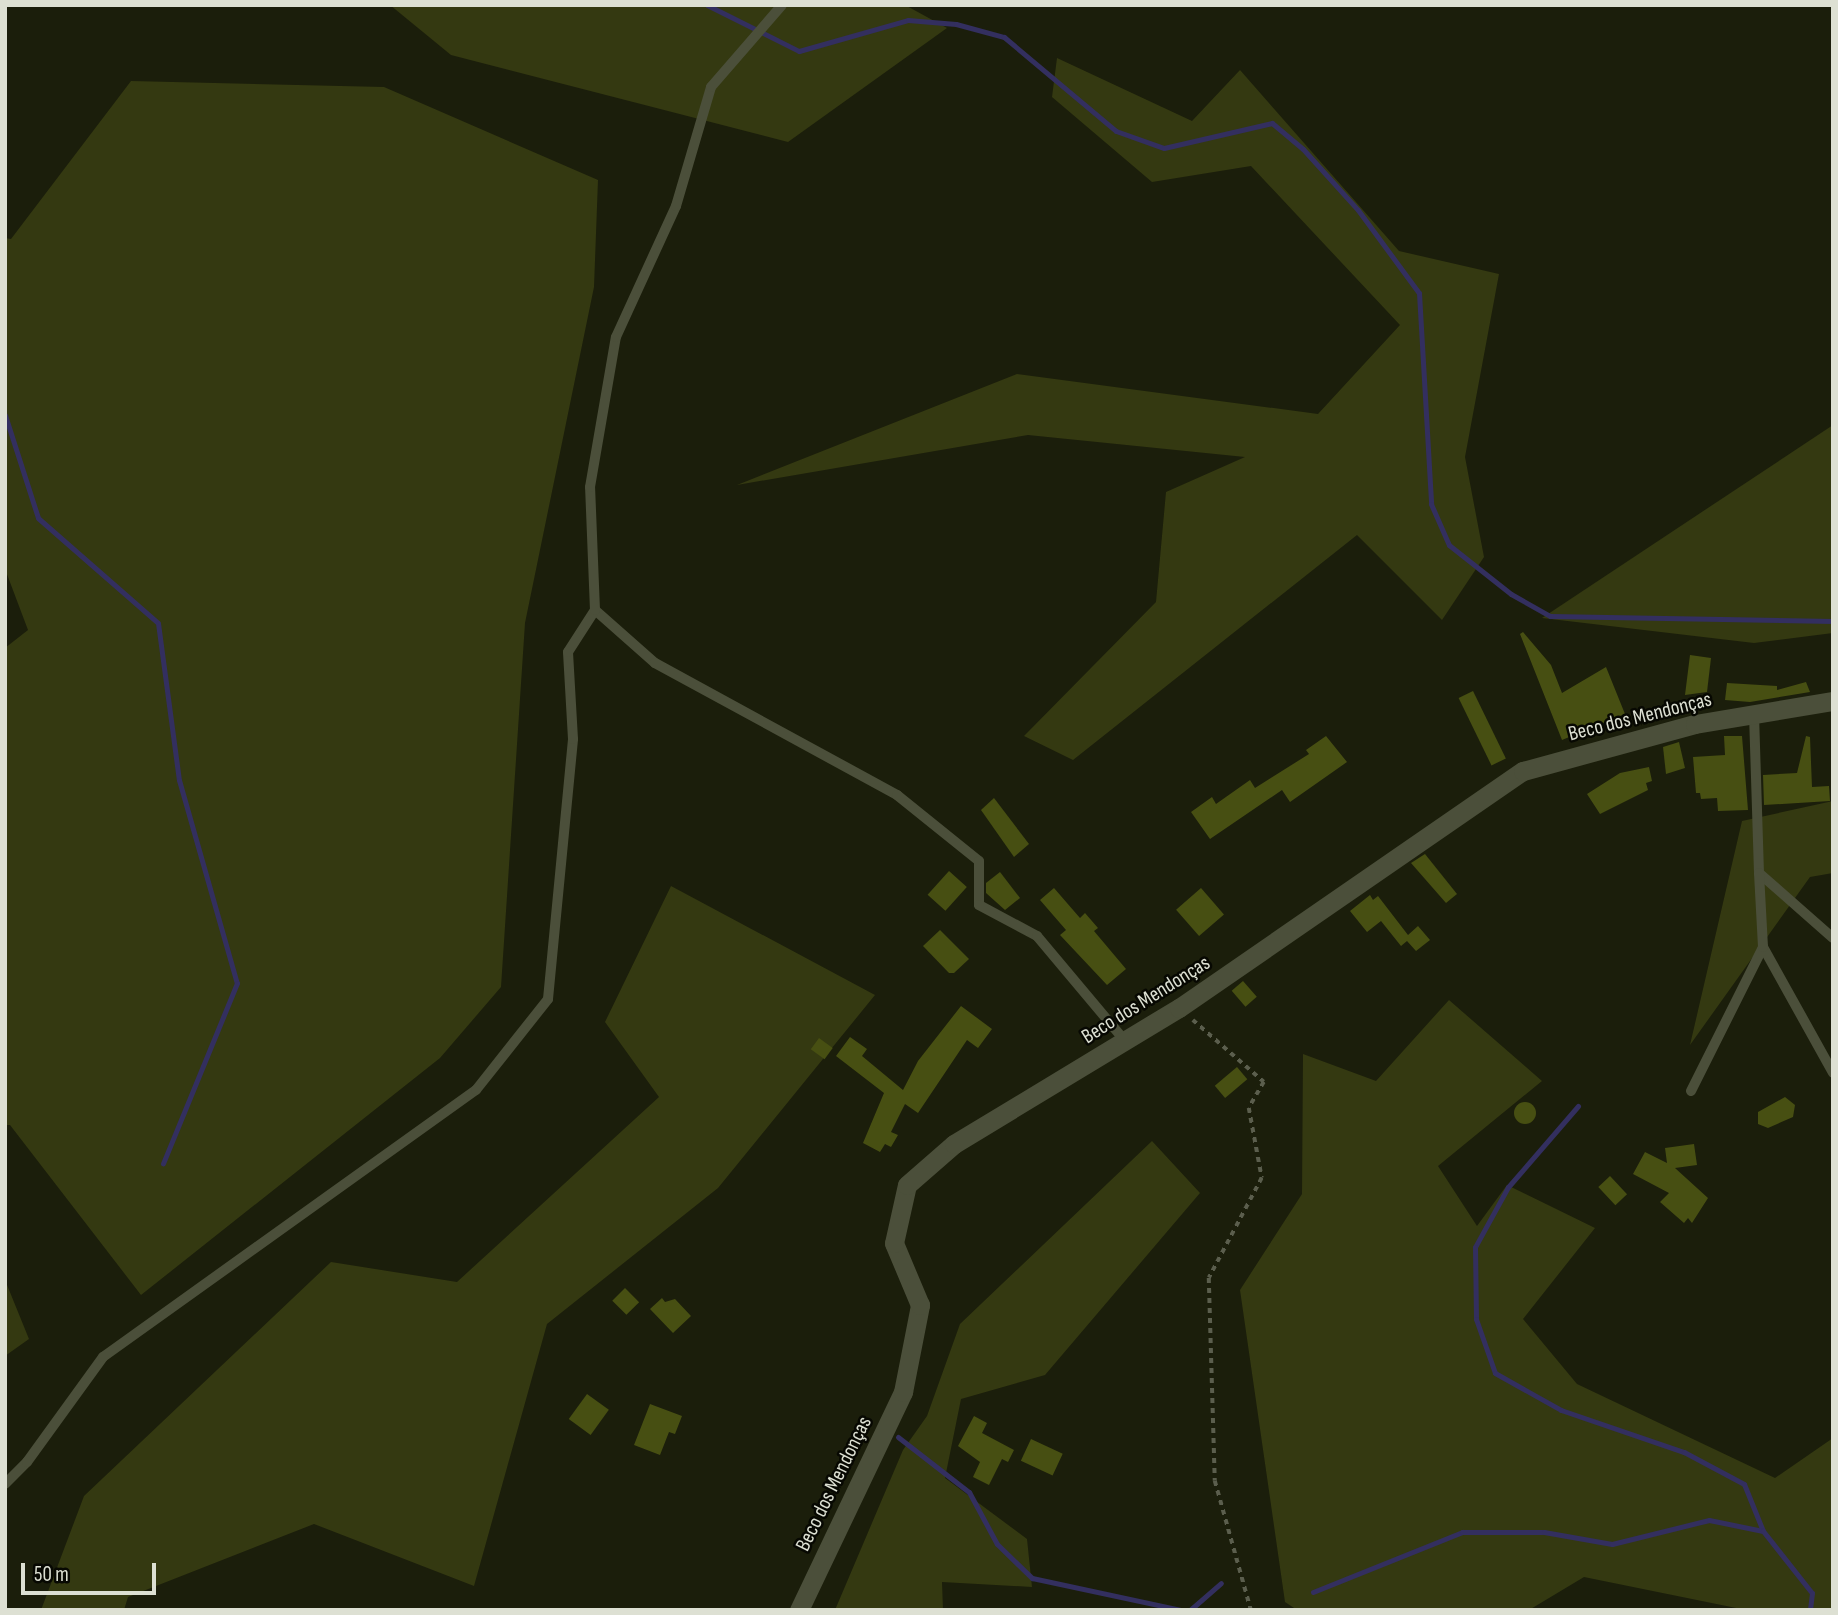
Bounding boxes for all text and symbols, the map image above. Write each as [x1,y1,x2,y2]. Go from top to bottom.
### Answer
street label: Beco dos Mendonças [1566,687,1714,747]
street label: Beco dos Mendonças [1077,950,1215,1050]
street label: Beco dos Mendonças [791,1413,877,1555]
scale bar [24,1548,159,1592]
text: 50 m [34,1562,69,1587]

